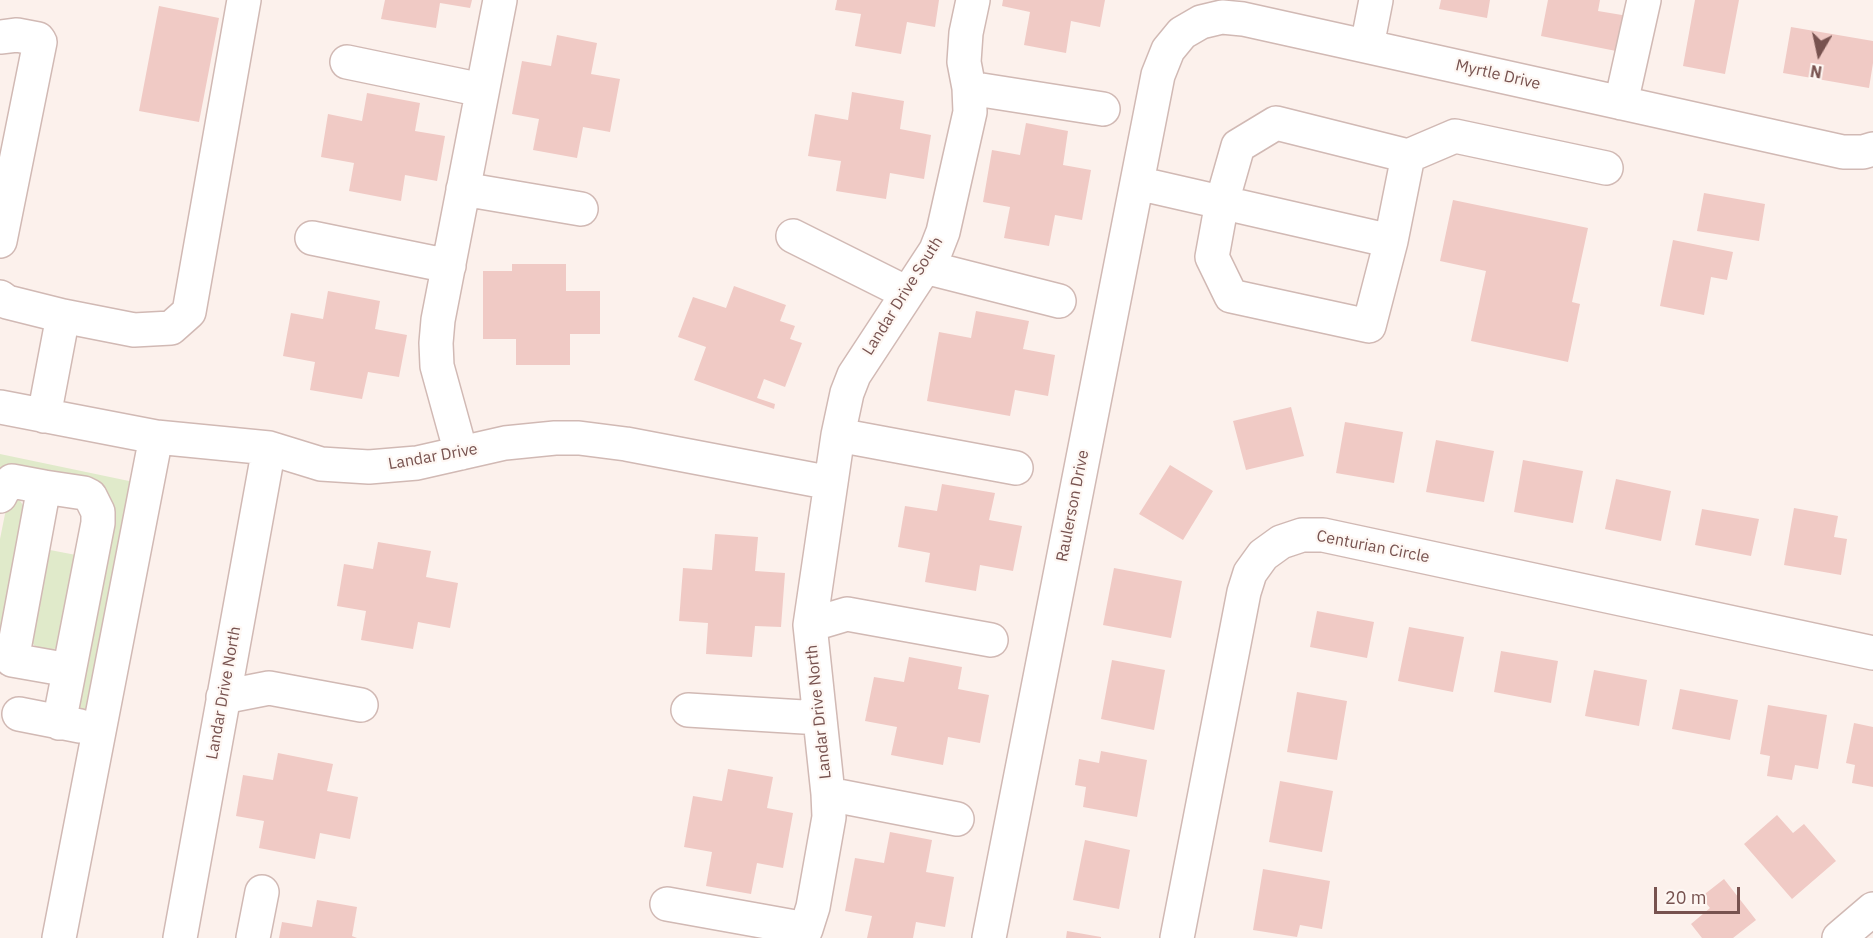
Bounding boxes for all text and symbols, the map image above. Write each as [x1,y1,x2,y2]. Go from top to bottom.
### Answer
north arrow [1789,24,1849,84]
street label: Myrtle Drive [1454,56,1542,94]
text: N [1809,61,1823,83]
street label: Landar Drive South [859,233,947,359]
street label: Landar Drive [387,440,479,474]
street label: Raulerson Drive [1053,448,1093,564]
street label: Centurian Circle [1315,527,1431,567]
street label: Landar Drive North [203,625,245,761]
street label: Landar Drive North [802,644,836,780]
scale bar [1657,875,1742,913]
text: 20 m [1665,886,1707,909]

